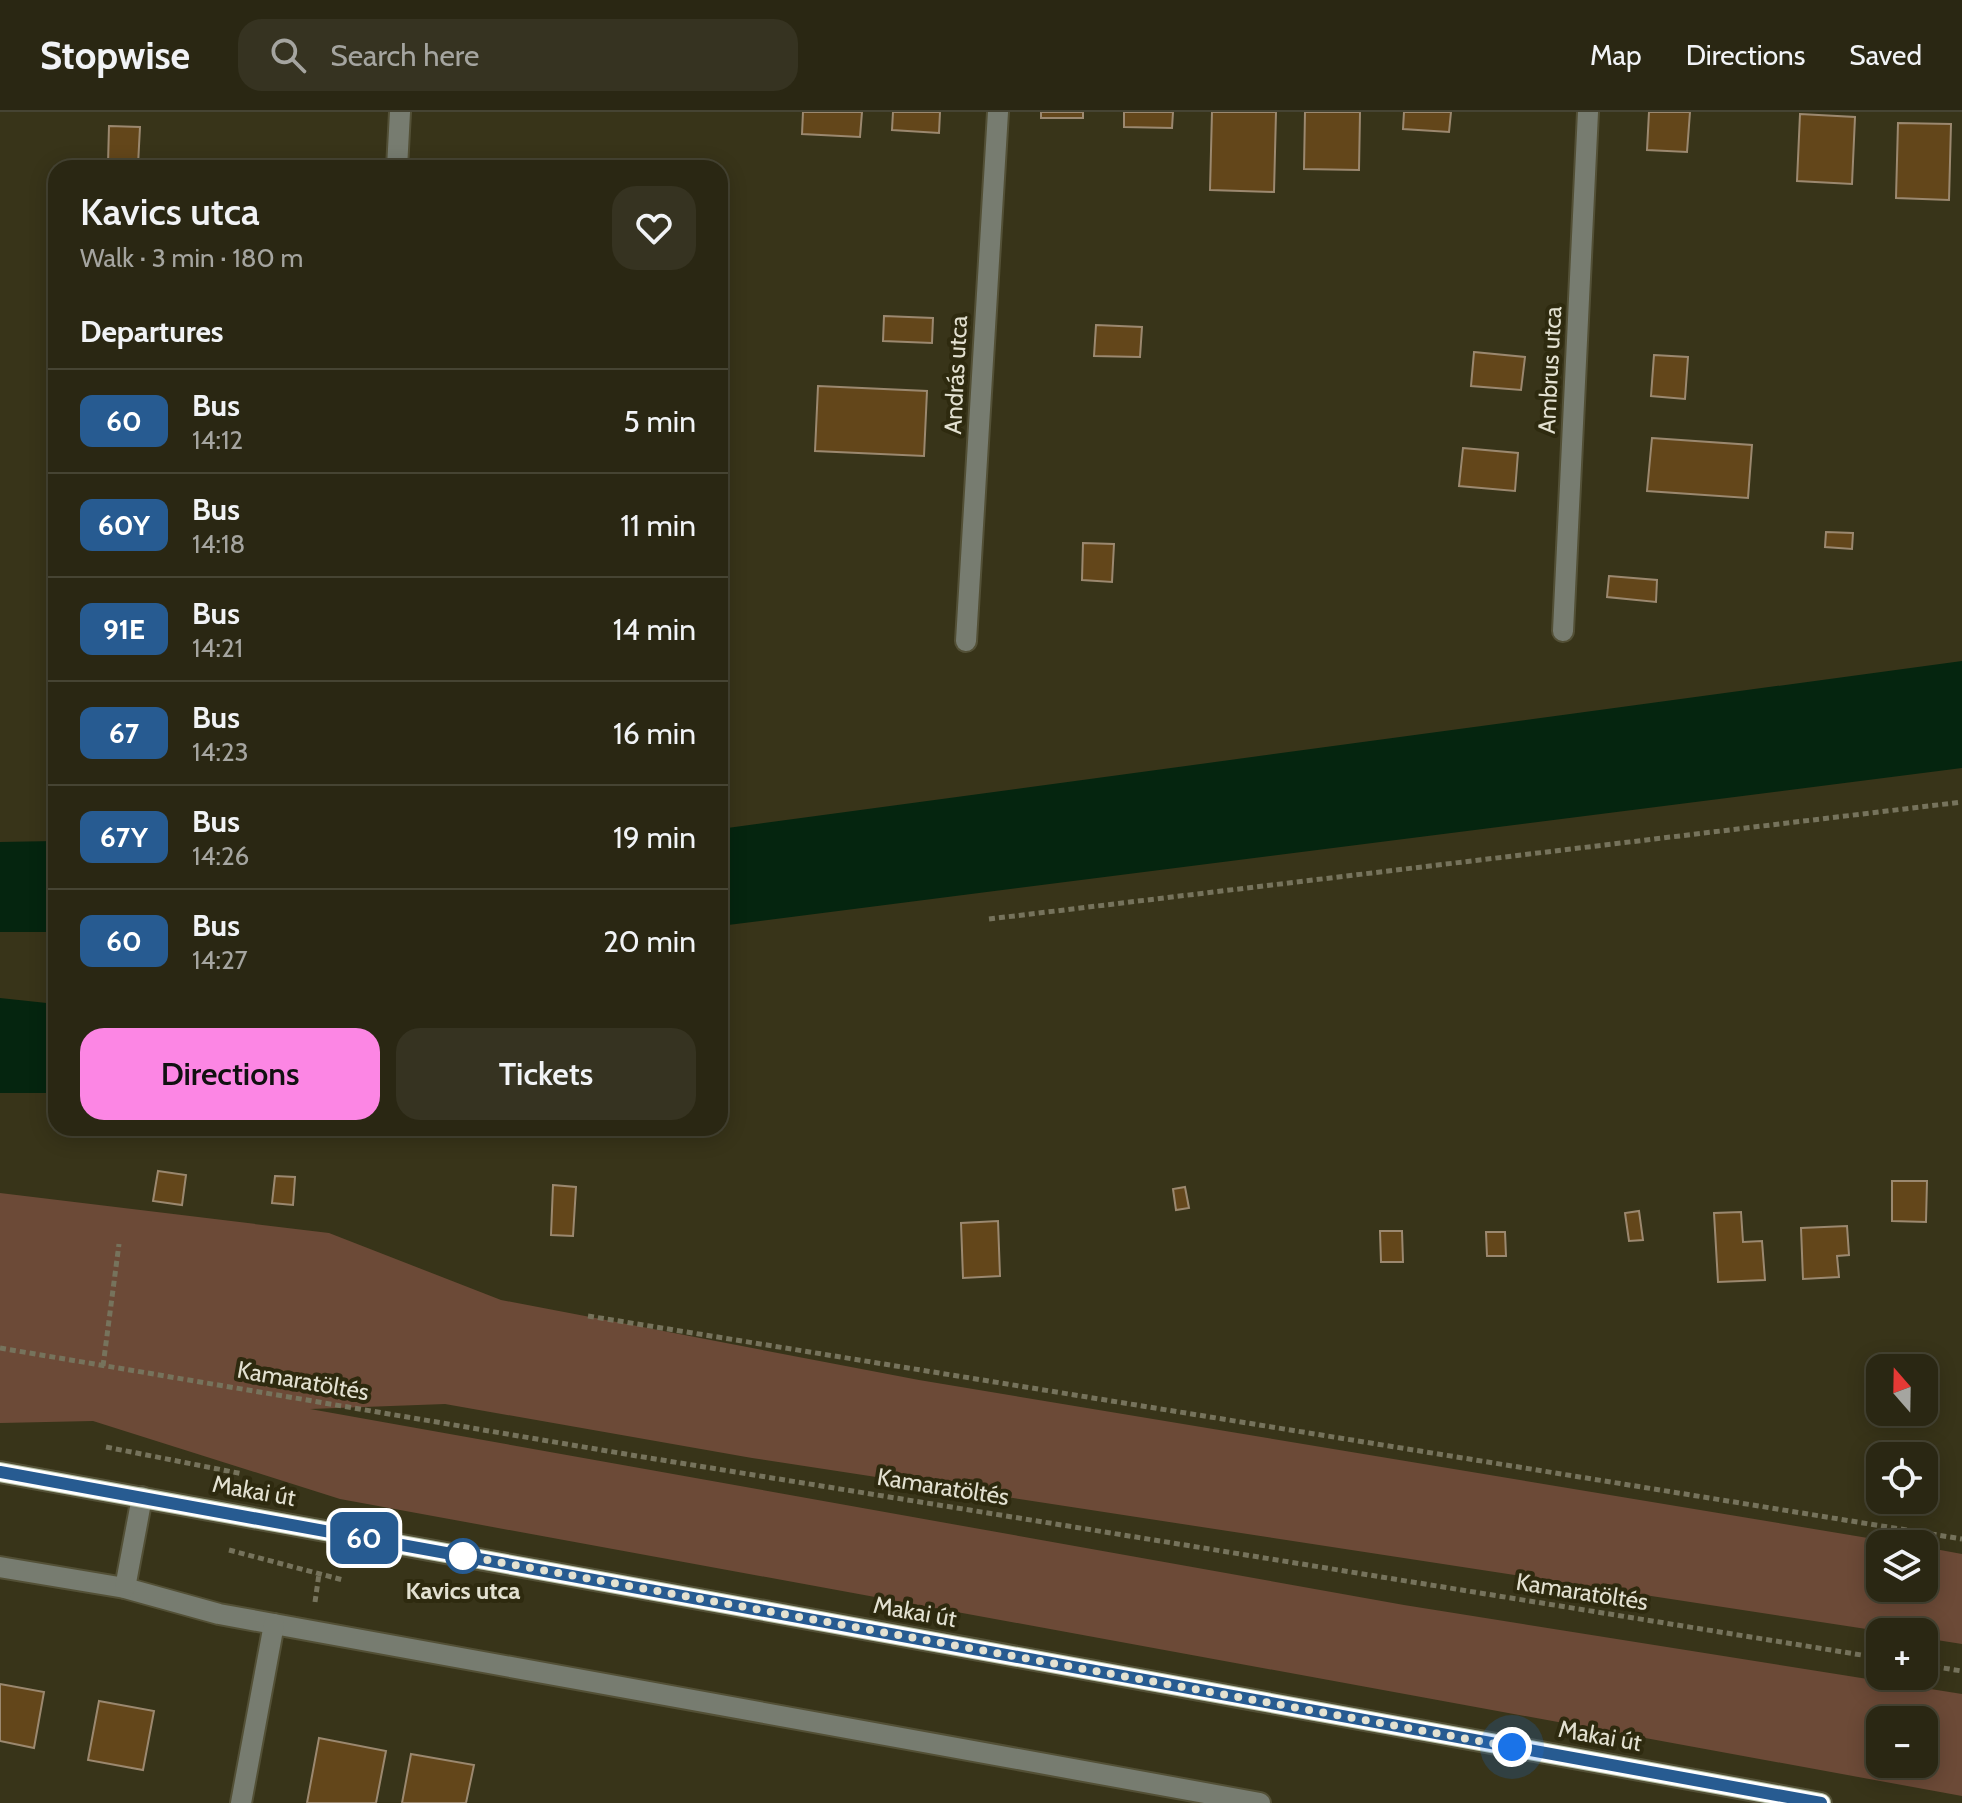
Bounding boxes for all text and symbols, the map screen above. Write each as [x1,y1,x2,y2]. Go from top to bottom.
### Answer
search box [238,19,798,91]
text: Stopwise [40,32,190,79]
icon: search [266,33,310,77]
text: Search here [330,37,479,74]
text: Map [1590,38,1642,72]
text: Directions [1686,38,1805,72]
text: Saved [1849,38,1922,72]
button: heart [612,186,696,270]
text: Kavics utca [80,188,260,235]
text: Walk · 3 min · 180 m [80,242,303,274]
street label: Ambrus utca [1532,305,1567,434]
text: Departures [80,313,224,350]
street label: András utca [938,314,973,435]
text: Bus [192,387,240,424]
text: 5 min [624,403,696,440]
text: 60 [106,404,142,438]
text: 14:12 [192,424,243,456]
text: Bus [192,491,240,528]
text: 11 min [620,507,696,544]
text: 60Y [98,508,150,542]
text: 14:18 [192,528,245,560]
text: Bus [192,595,240,632]
text: 14 min [613,611,696,648]
text: 91E [103,612,145,646]
text: 14:21 [192,632,243,664]
text: Bus [192,699,240,736]
text: 16 min [613,715,696,752]
text: 67 [109,716,139,750]
text: 14:23 [192,736,249,768]
text: Bus [192,803,240,840]
text: 19 min [613,819,696,856]
text: 67Y [100,820,148,854]
text: 14:26 [192,840,249,872]
text: Bus [192,907,240,944]
text: 20 min [603,923,696,960]
text: 60 [106,924,142,958]
text: 14:27 [192,944,248,976]
button: Directions [80,1028,380,1120]
button: Tickets [396,1028,696,1120]
north arrow [1866,1354,1938,1426]
map controls [1866,1354,1938,1778]
street label: Kamaratöltés [235,1355,371,1406]
button: locate [1866,1442,1938,1514]
street label: Kamaratöltés [875,1462,1011,1511]
street label: Makai út [210,1469,298,1512]
line badge: 60 [328,1512,400,1564]
text: 60 [346,1521,382,1555]
button: layers [1866,1530,1938,1602]
marker: Kavics utca [446,1539,480,1573]
street label: Kamaratöltés [1514,1567,1650,1616]
place label: Kavics utca [406,1576,521,1605]
street label: Makai út [871,1590,959,1633]
button: + [1866,1618,1938,1690]
button: − [1866,1706,1938,1778]
street label: Makai út [1556,1714,1644,1757]
your location [1492,1727,1532,1767]

